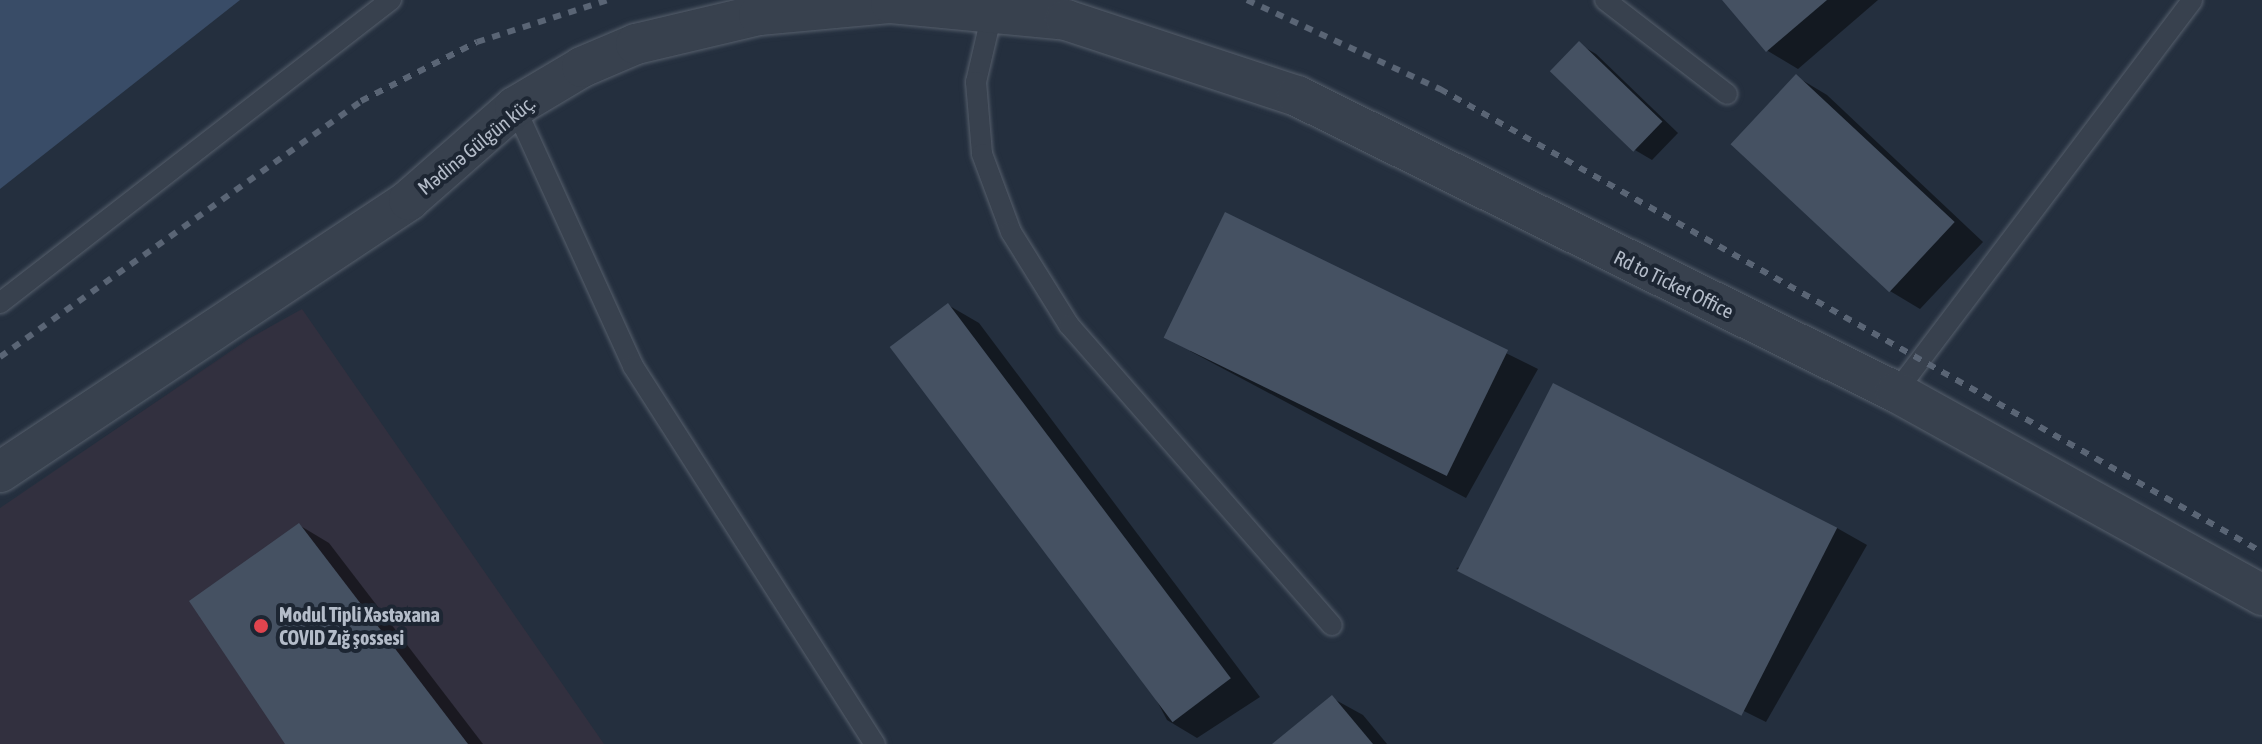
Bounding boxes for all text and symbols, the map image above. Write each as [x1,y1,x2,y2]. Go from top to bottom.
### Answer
street label: Mədinə Gülgün küç. [413,91,539,199]
street label: Rd to Ticket Office [1610,245,1738,323]
place label: Modul Tipli Xəstəxana COVID Zığ şossesi [279,602,440,649]
marker: Modul Tipli Xəstəxana COVID Zığ şossesi [250,615,272,637]

